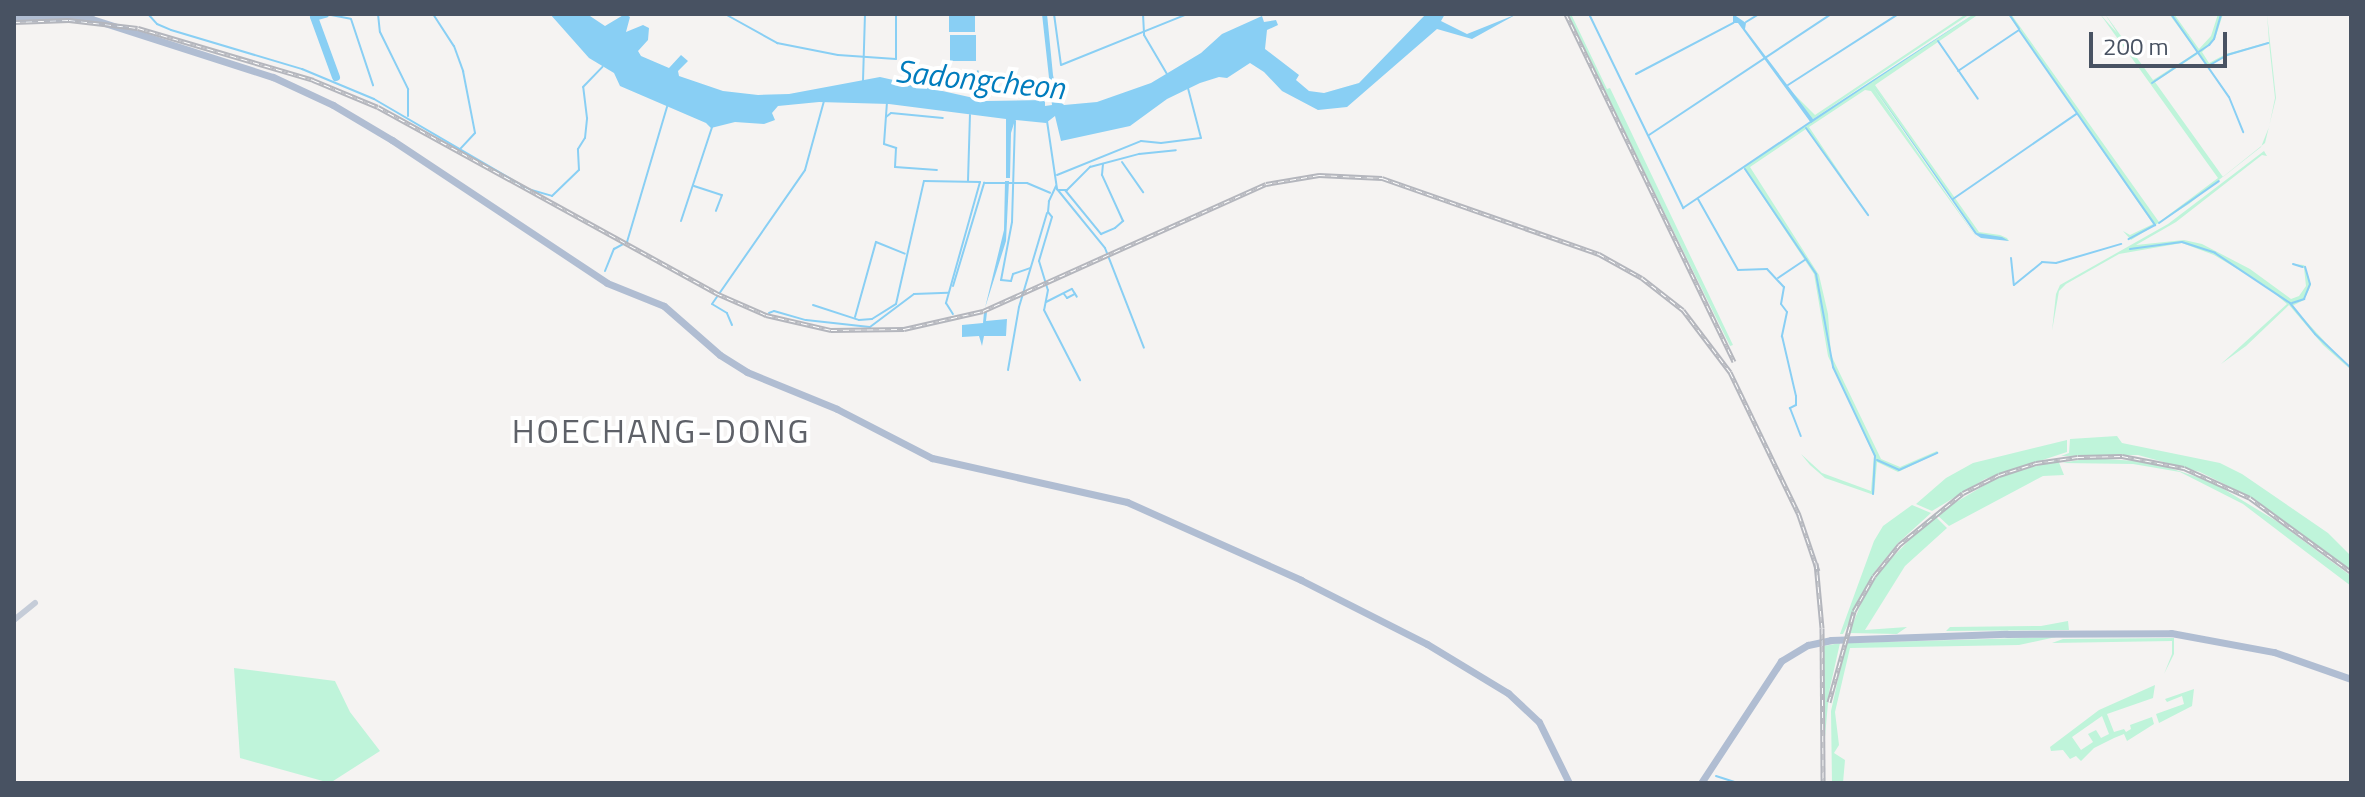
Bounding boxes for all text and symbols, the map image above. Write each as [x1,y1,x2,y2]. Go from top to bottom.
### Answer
scale bar [2093,16,2231,66]
text: 200 m [2103,28,2169,64]
water label: Sadongcheon [893,51,1067,107]
district label: HOECHANG-DONG [512,411,810,451]

